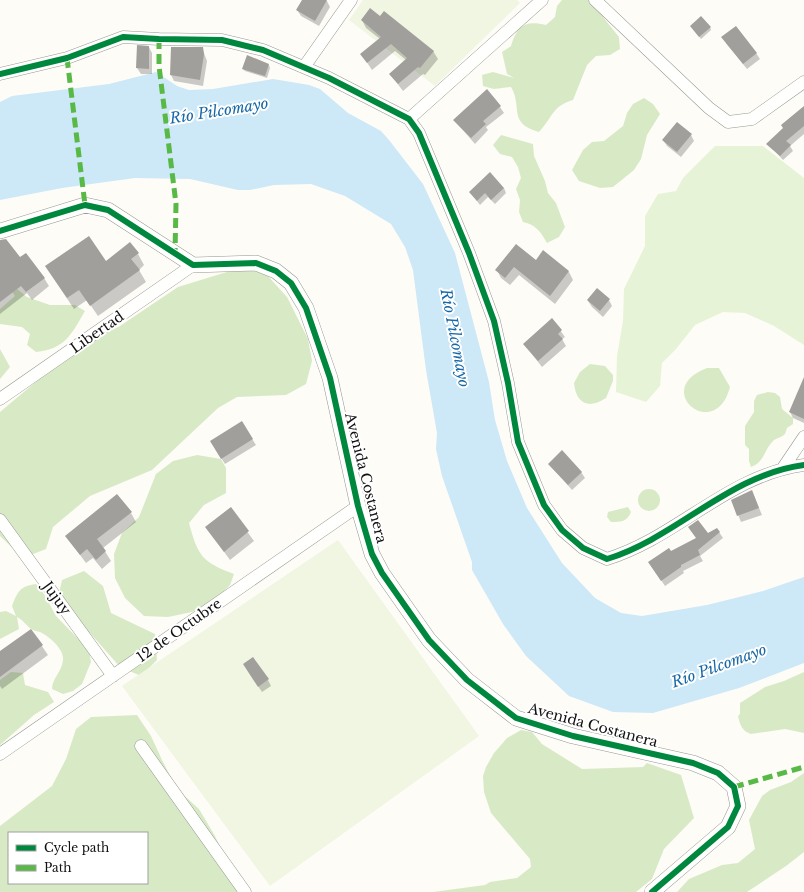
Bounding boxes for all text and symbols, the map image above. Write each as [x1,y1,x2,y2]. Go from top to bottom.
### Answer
water label: Río Pilcomayo [167,93,270,128]
water label: Río Pilcomayo [436,286,474,389]
street label: Libertad [67,307,128,357]
street label: Avenida Costanera [341,410,391,545]
street label: Jujuy [38,576,75,618]
street label: 12 de Octubre [133,594,225,666]
water label: Río Pilcomayo [668,639,769,692]
street label: Avenida Costanera [525,699,660,751]
legend [8,832,148,884]
text: Cycle path [44,840,109,855]
text: Path [44,860,72,875]

